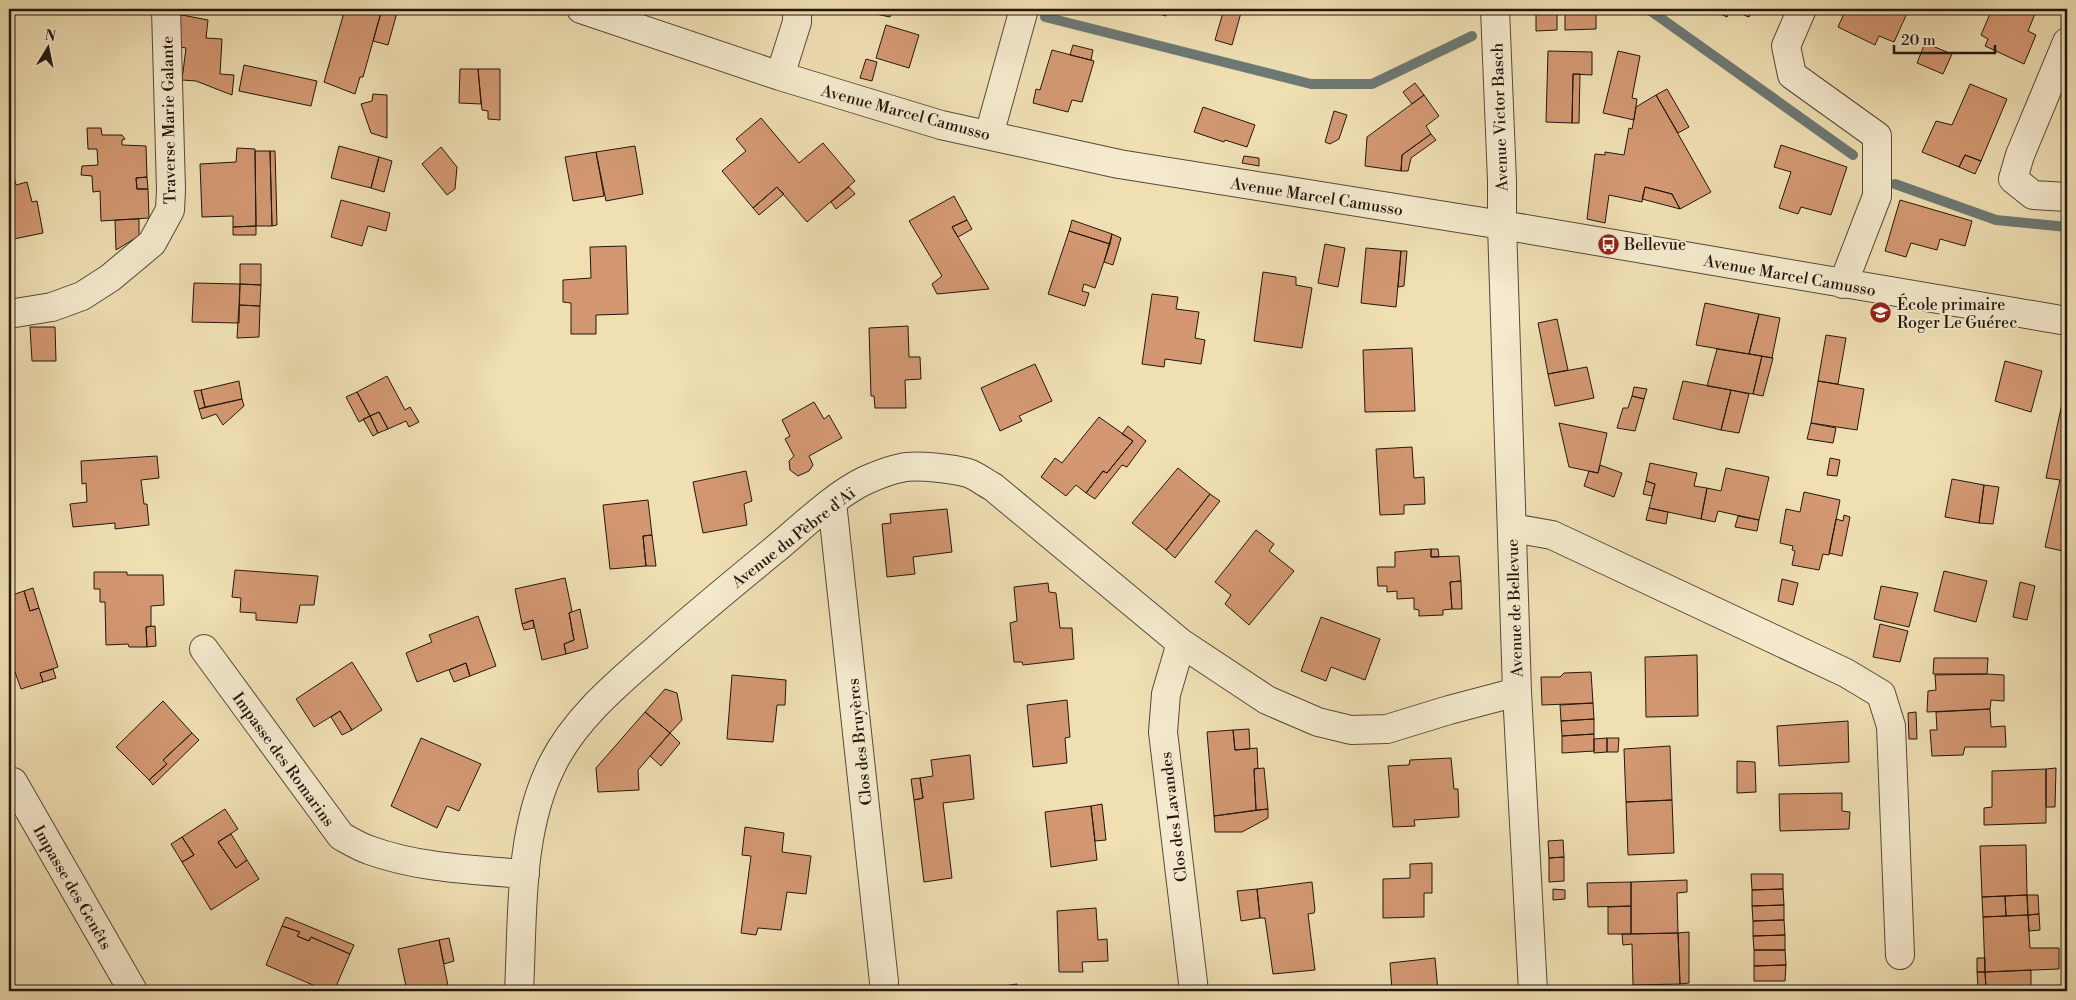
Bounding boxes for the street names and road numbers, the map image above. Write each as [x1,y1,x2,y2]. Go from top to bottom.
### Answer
street label: Traverse Marie Galante [158,36,180,204]
street label: Avenue Victor Basch [1487,42,1513,192]
street label: Avenue Marcel Camusso [818,80,993,145]
street label: Avenue Marcel Camusso [1228,173,1405,221]
street label: Avenue Marcel Camusso [1701,251,1877,301]
street label: Avenue du Pèbre d'Aï [727,483,860,593]
street label: Avenue de Bellevue [1503,538,1527,679]
street label: Clos des Bruyères [843,677,877,806]
street label: Impasse des Romarins [228,688,339,831]
street label: Clos des Lavandes [1156,751,1192,883]
street label: Impasse des Genêts [28,822,116,953]

